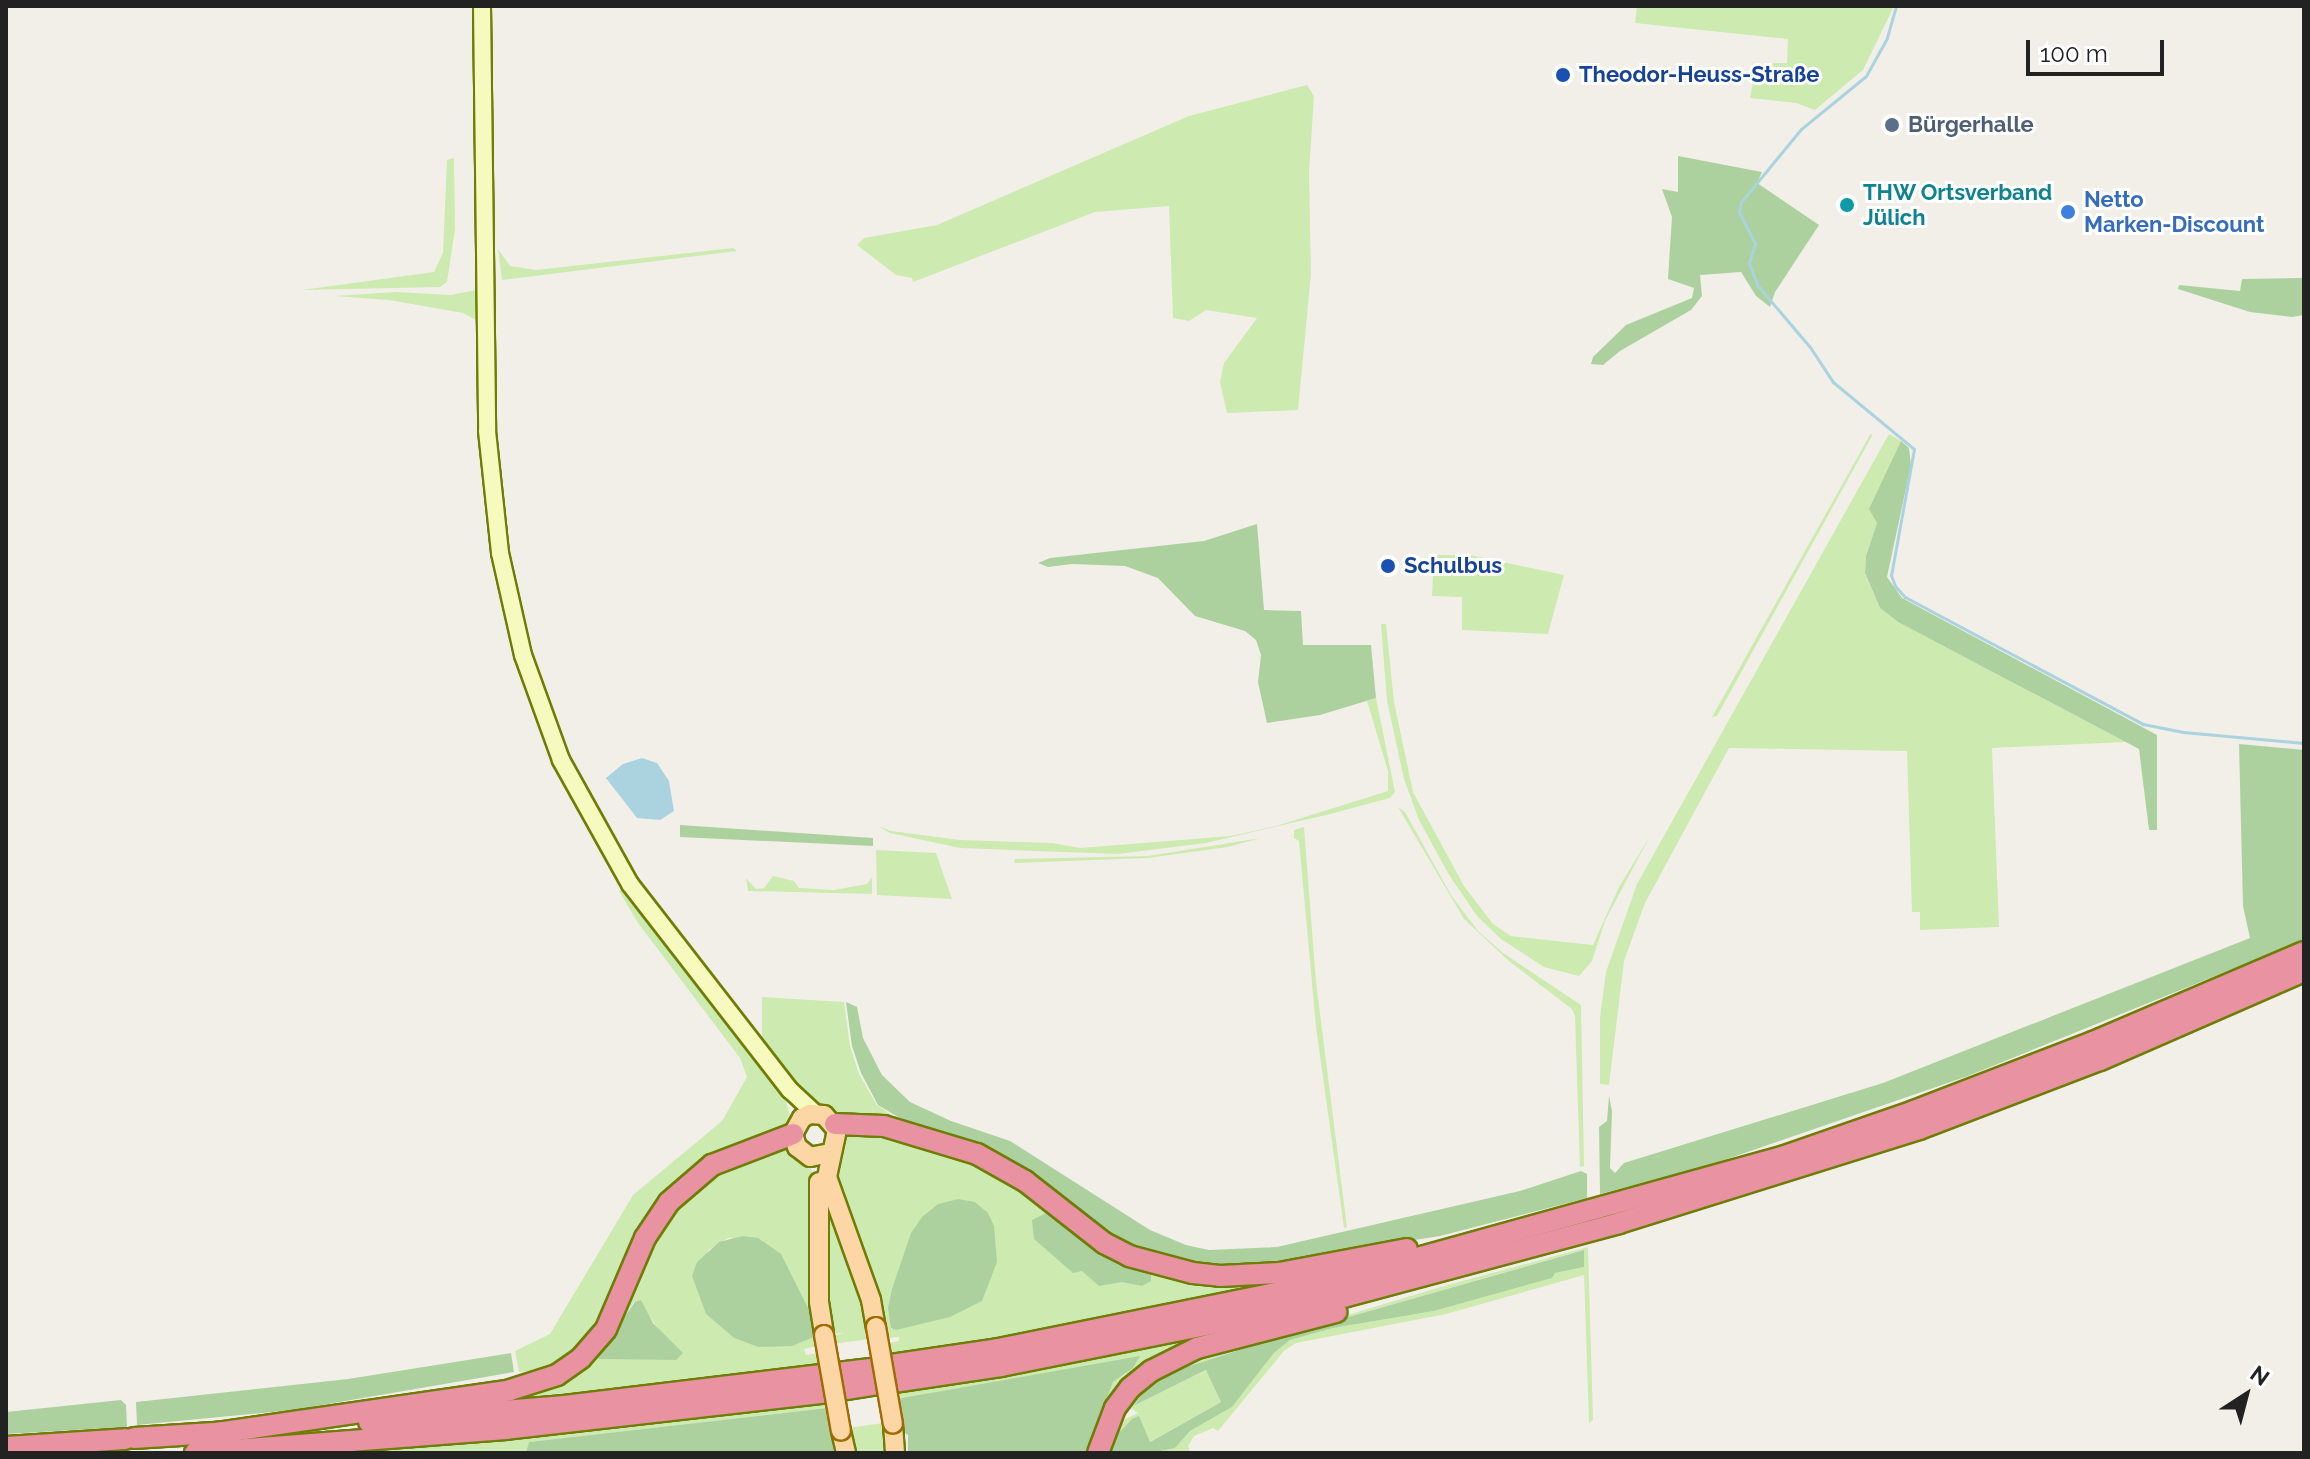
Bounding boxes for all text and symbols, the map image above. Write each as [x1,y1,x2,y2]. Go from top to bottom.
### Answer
scale bar [2030,24,2168,74]
text: 100 m [2040,39,2108,68]
place label: Theodor-Heuss-Straße [1579,62,1819,88]
marker: Theodor-Heuss-Straße [1554,66,1572,84]
place label: Bürgerhalle [1908,112,2034,138]
marker: Bürgerhalle [1883,116,1901,134]
place label: THW Ortsverband Jülich [1863,179,2053,230]
place label: Netto Marken-Discount [2084,186,2264,238]
marker: THW Ortsverband Jülich [1838,196,1856,214]
marker: Netto Marken-Discount [2059,203,2077,221]
place label: Schulbus [1404,553,1502,579]
marker: Schulbus [1379,557,1397,575]
north arrow [2206,1355,2286,1435]
text: N [2246,1360,2275,1391]

